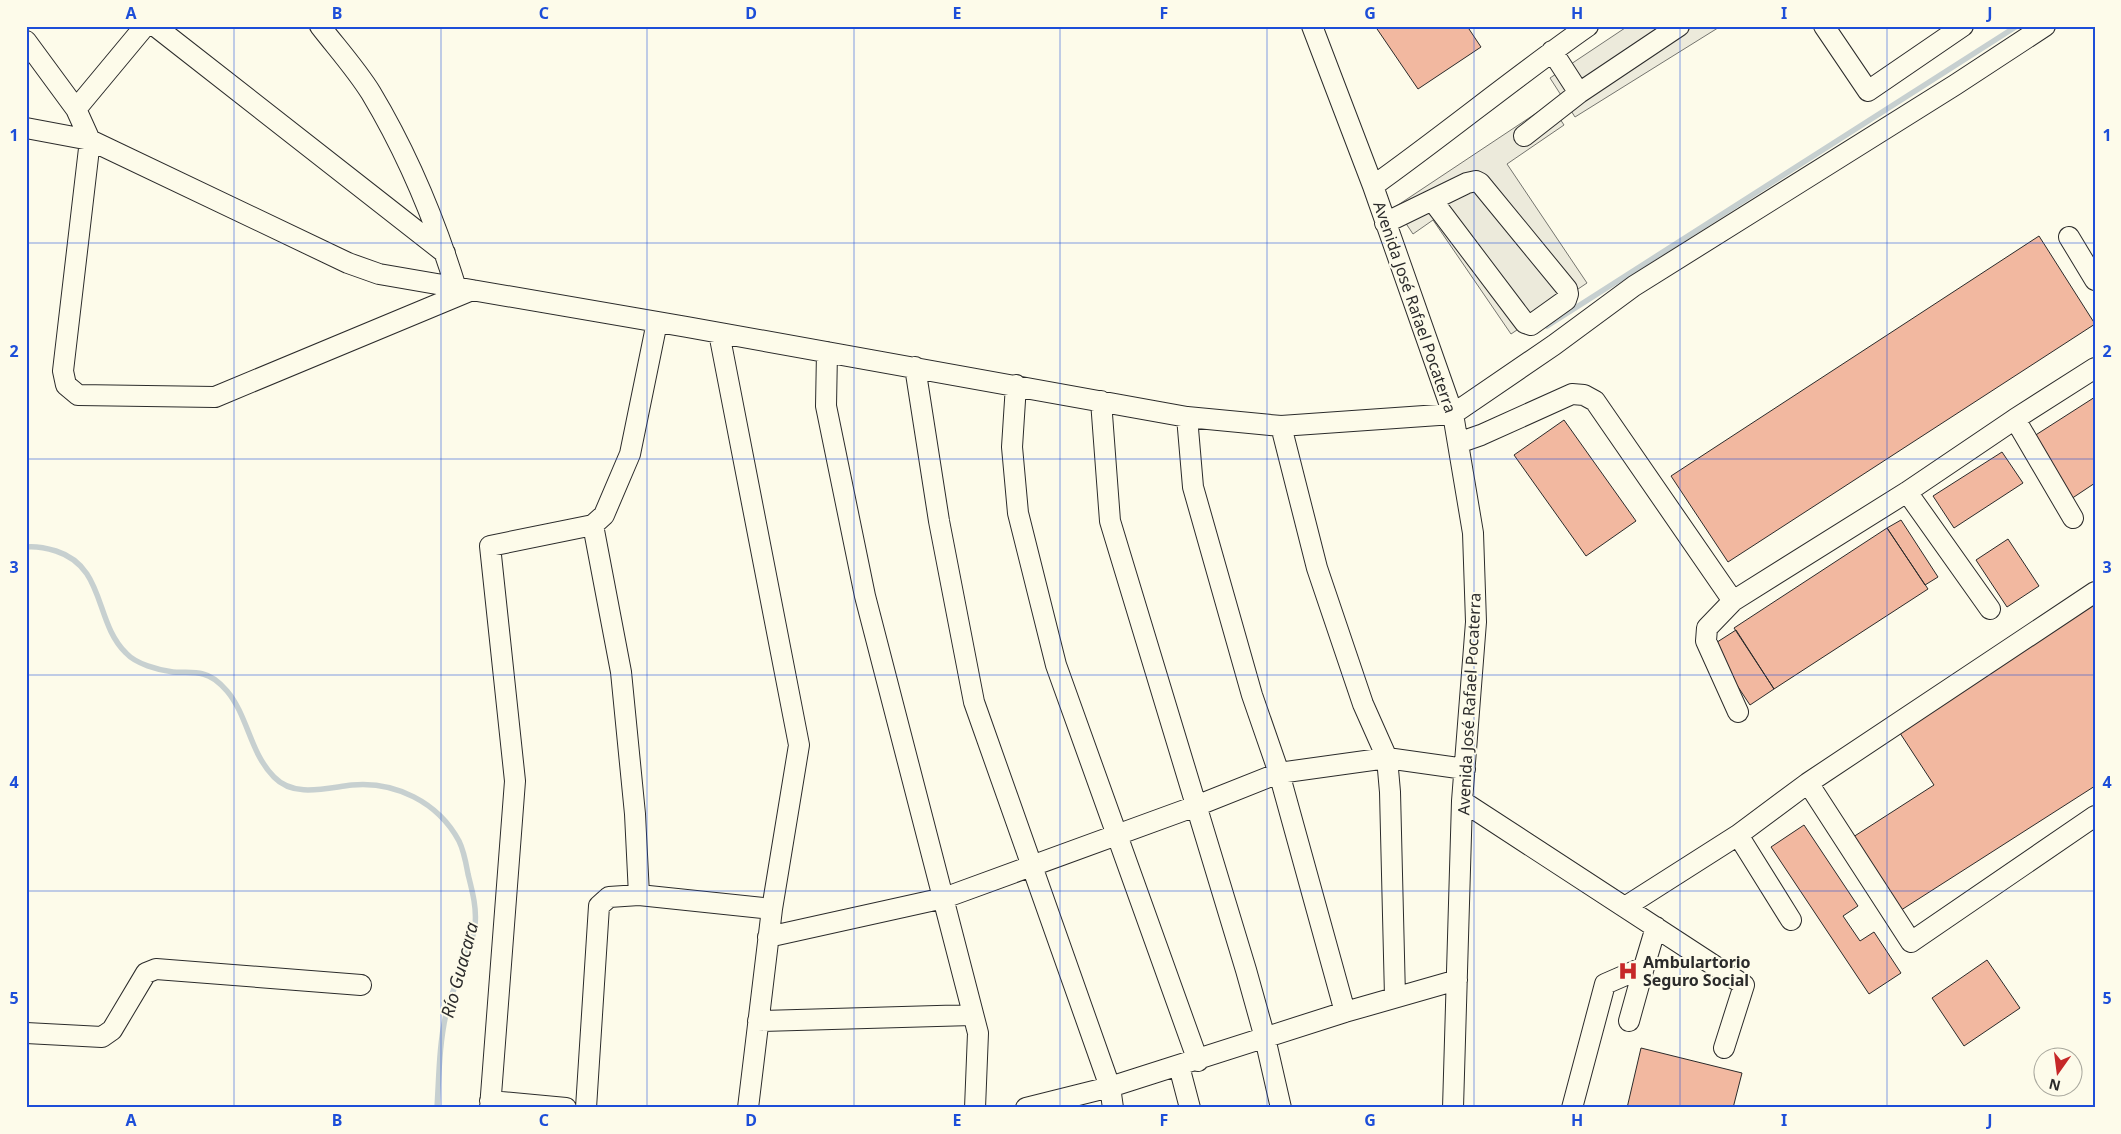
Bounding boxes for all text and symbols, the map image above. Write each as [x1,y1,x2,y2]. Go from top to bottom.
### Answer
text: A [125,2,137,24]
text: B [332,2,342,24]
text: C [539,2,549,24]
text: D [745,2,757,24]
text: E [953,2,962,24]
text: F [1160,2,1168,24]
text: G [1364,2,1376,24]
text: H [1571,2,1583,24]
text: I [1781,2,1787,24]
text: J [1985,2,1993,24]
text: 1 [9,124,19,146]
text: 1 [2102,124,2112,146]
street label: Avenida José Rafael Pocaterra [1368,198,1462,416]
text: 2 [9,340,19,362]
text: 2 [2102,340,2112,362]
text: 3 [9,556,19,578]
text: 3 [2102,556,2112,578]
street label: Avenida José Rafael Pocaterra [1452,592,1486,816]
text: 4 [9,771,19,793]
text: 4 [2102,771,2112,793]
water label: Río Guacara [435,919,483,1020]
place label: Ambulartorio Seguro Social [1643,951,1751,991]
hospital icon: Ambulartorio Seguro Social [1617,960,1639,982]
text: 5 [9,987,19,1009]
text: 5 [2102,987,2112,1009]
north arrow [2034,1046,2084,1096]
text: N [2047,1075,2063,1096]
text: A [125,1109,137,1131]
text: B [332,1109,342,1131]
text: C [539,1109,549,1131]
text: D [745,1109,757,1131]
text: E [953,1109,962,1131]
text: F [1160,1109,1168,1131]
text: G [1364,1109,1376,1131]
text: H [1571,1109,1583,1131]
text: I [1781,1109,1787,1131]
text: J [1985,1109,1993,1131]

